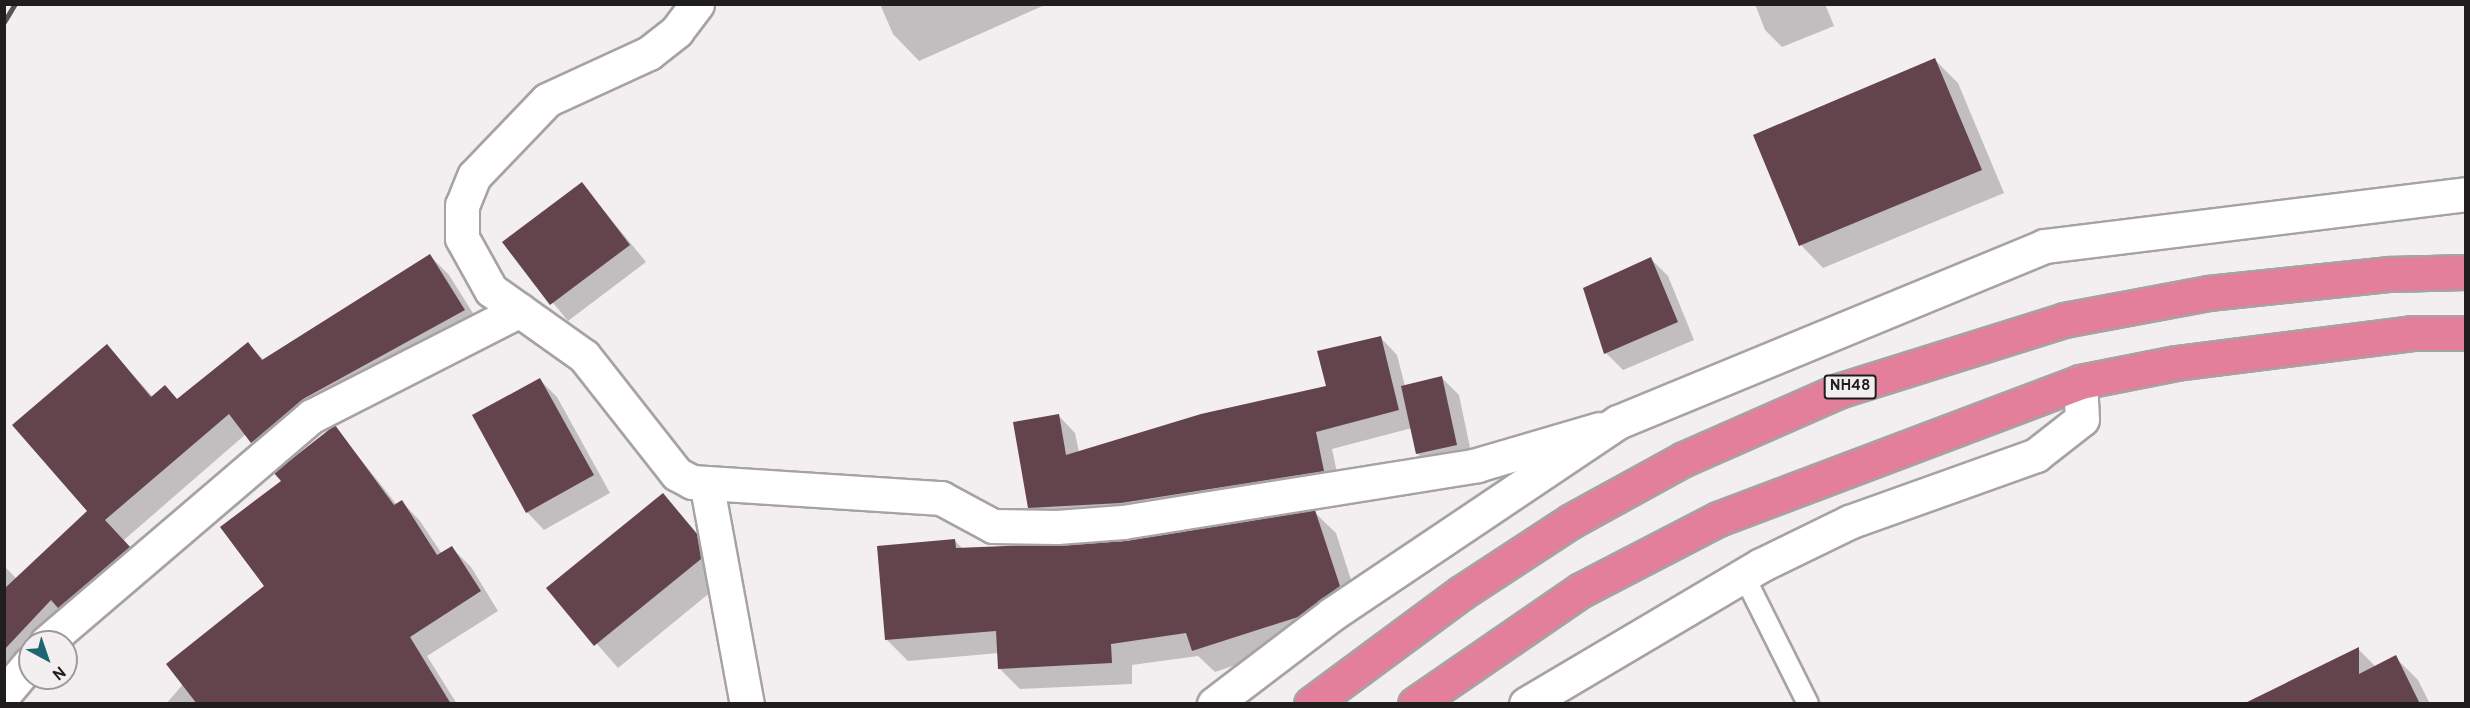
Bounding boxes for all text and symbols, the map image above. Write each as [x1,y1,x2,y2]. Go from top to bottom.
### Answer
road number: NH48 [1823,375,1877,399]
north arrow [18,630,78,690]
text: N [47,661,69,684]

